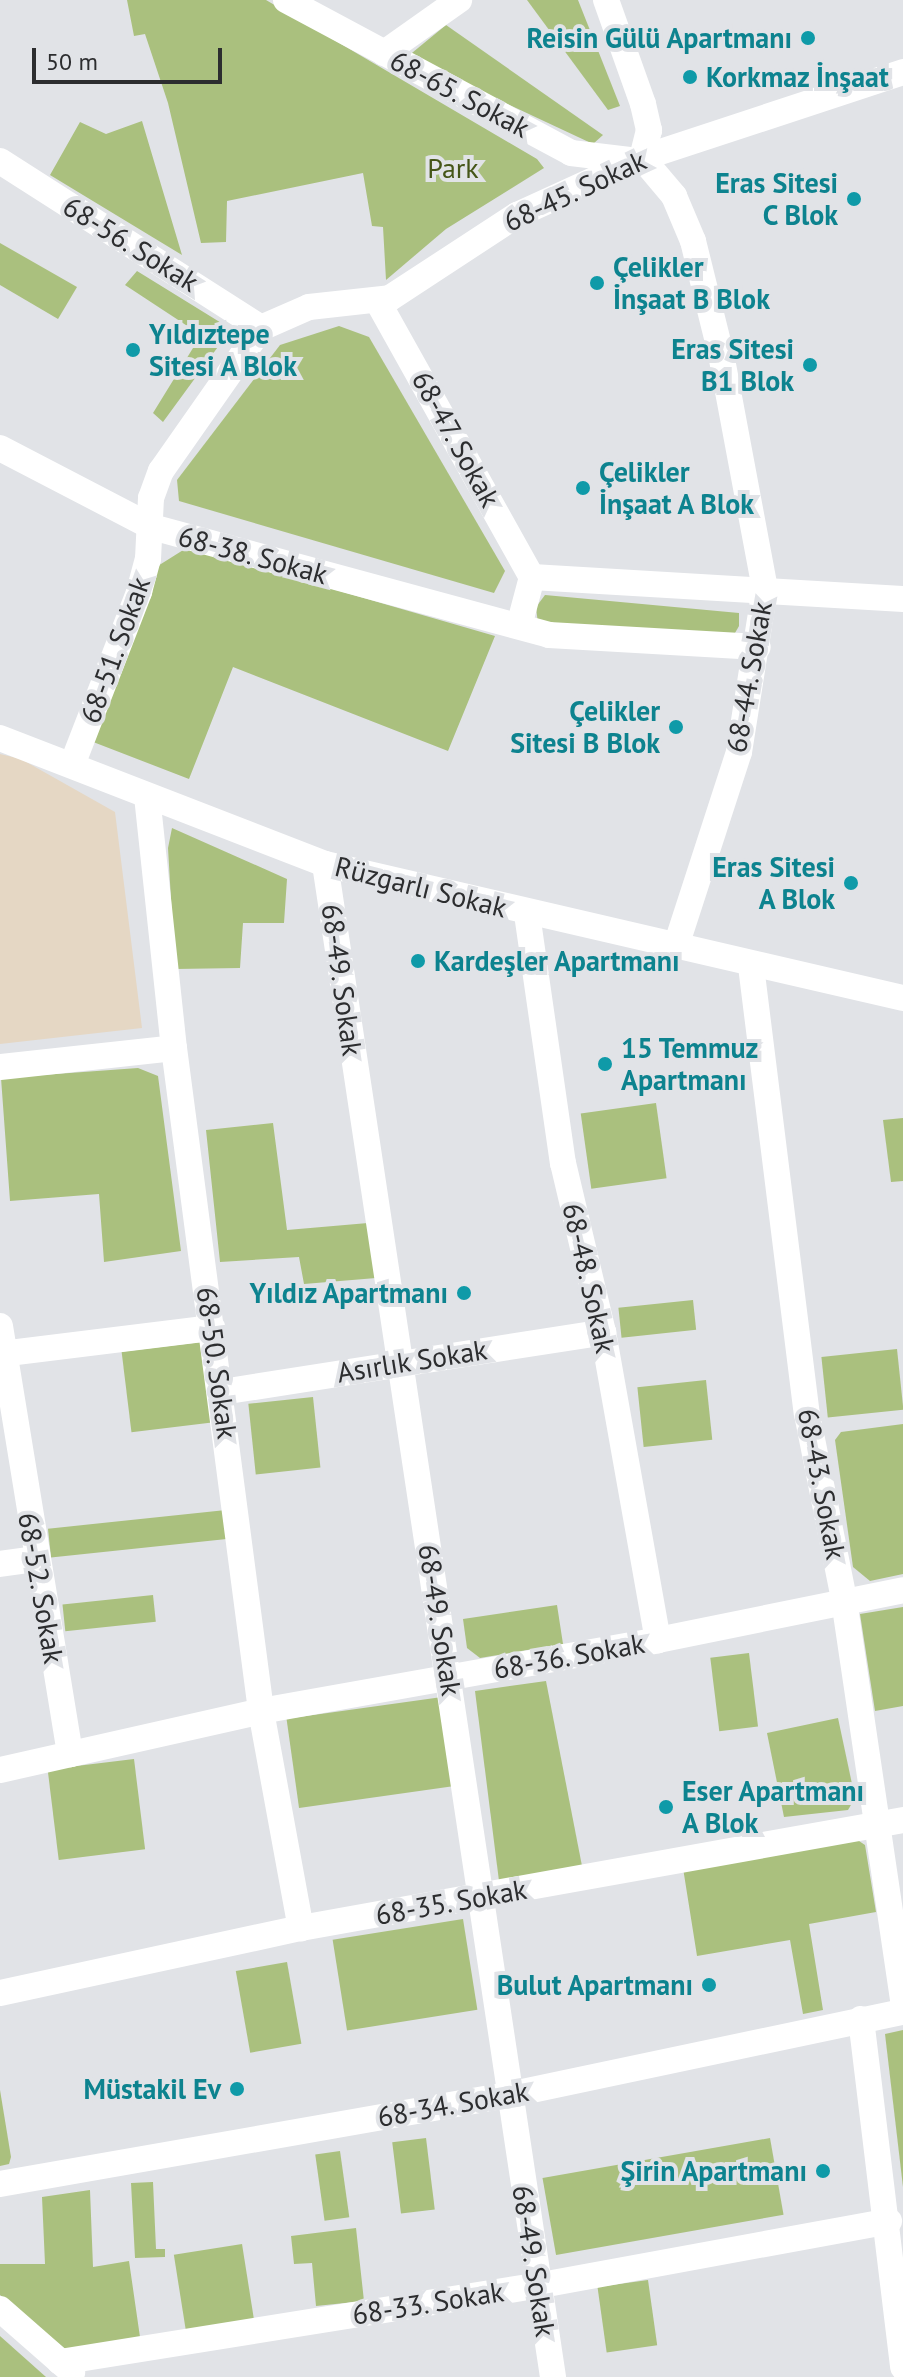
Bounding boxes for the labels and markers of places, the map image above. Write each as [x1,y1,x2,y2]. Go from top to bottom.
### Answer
place label: Reisin Gülü Apartmanı [525,21,792,55]
marker: Reisin Gülü Apartmanı [799,29,817,47]
place label: Korkmaz İnşaat [706,60,890,94]
marker: Korkmaz İnşaat [681,68,699,86]
place label: Eras Sitesi C Blok [715,166,838,232]
marker: Eras Sitesi C Blok [845,190,863,208]
place label: Çelikler İnşaat B Blok [613,250,770,316]
marker: Çelikler İnşaat B Blok [588,274,606,292]
place label: Yıldıztepe Sitesi A Blok [149,317,299,383]
place label: Eras Sitesi B1 Blok [671,332,794,398]
marker: Yıldıztepe Sitesi A Blok [124,341,142,359]
marker: Eras Sitesi B1 Blok [801,356,819,374]
place label: Çelikler İnşaat A Blok [599,455,756,521]
marker: Çelikler İnşaat A Blok [574,479,592,497]
place label: Çelikler Sitesi B Blok [510,694,660,760]
marker: Çelikler Sitesi B Blok [667,718,685,736]
place label: Eras Sitesi A Blok [712,850,835,916]
marker: Eras Sitesi A Blok [842,874,860,892]
place label: Kardeşler Apartmanı [434,944,681,978]
marker: Kardeşler Apartmanı [409,952,427,970]
place label: 15 Temmuz Apartmanı [621,1031,759,1097]
marker: 15 Temmuz Apartmanı [596,1055,614,1073]
place label: Yıldız Apartmanı [248,1276,448,1310]
marker: Yıldız Apartmanı [455,1284,473,1302]
place label: Eser Apartmanı A Blok [682,1774,865,1840]
marker: Eser Apartmanı A Blok [657,1798,675,1816]
place label: Bulut Apartmanı [496,1968,693,2002]
marker: Bulut Apartmanı [700,1976,718,1994]
place label: Müstakil Ev [83,2072,221,2106]
marker: Müstakil Ev [228,2080,246,2098]
place label: Şirin Apartmanı [619,2154,807,2188]
marker: Şirin Apartmanı [814,2162,832,2180]

